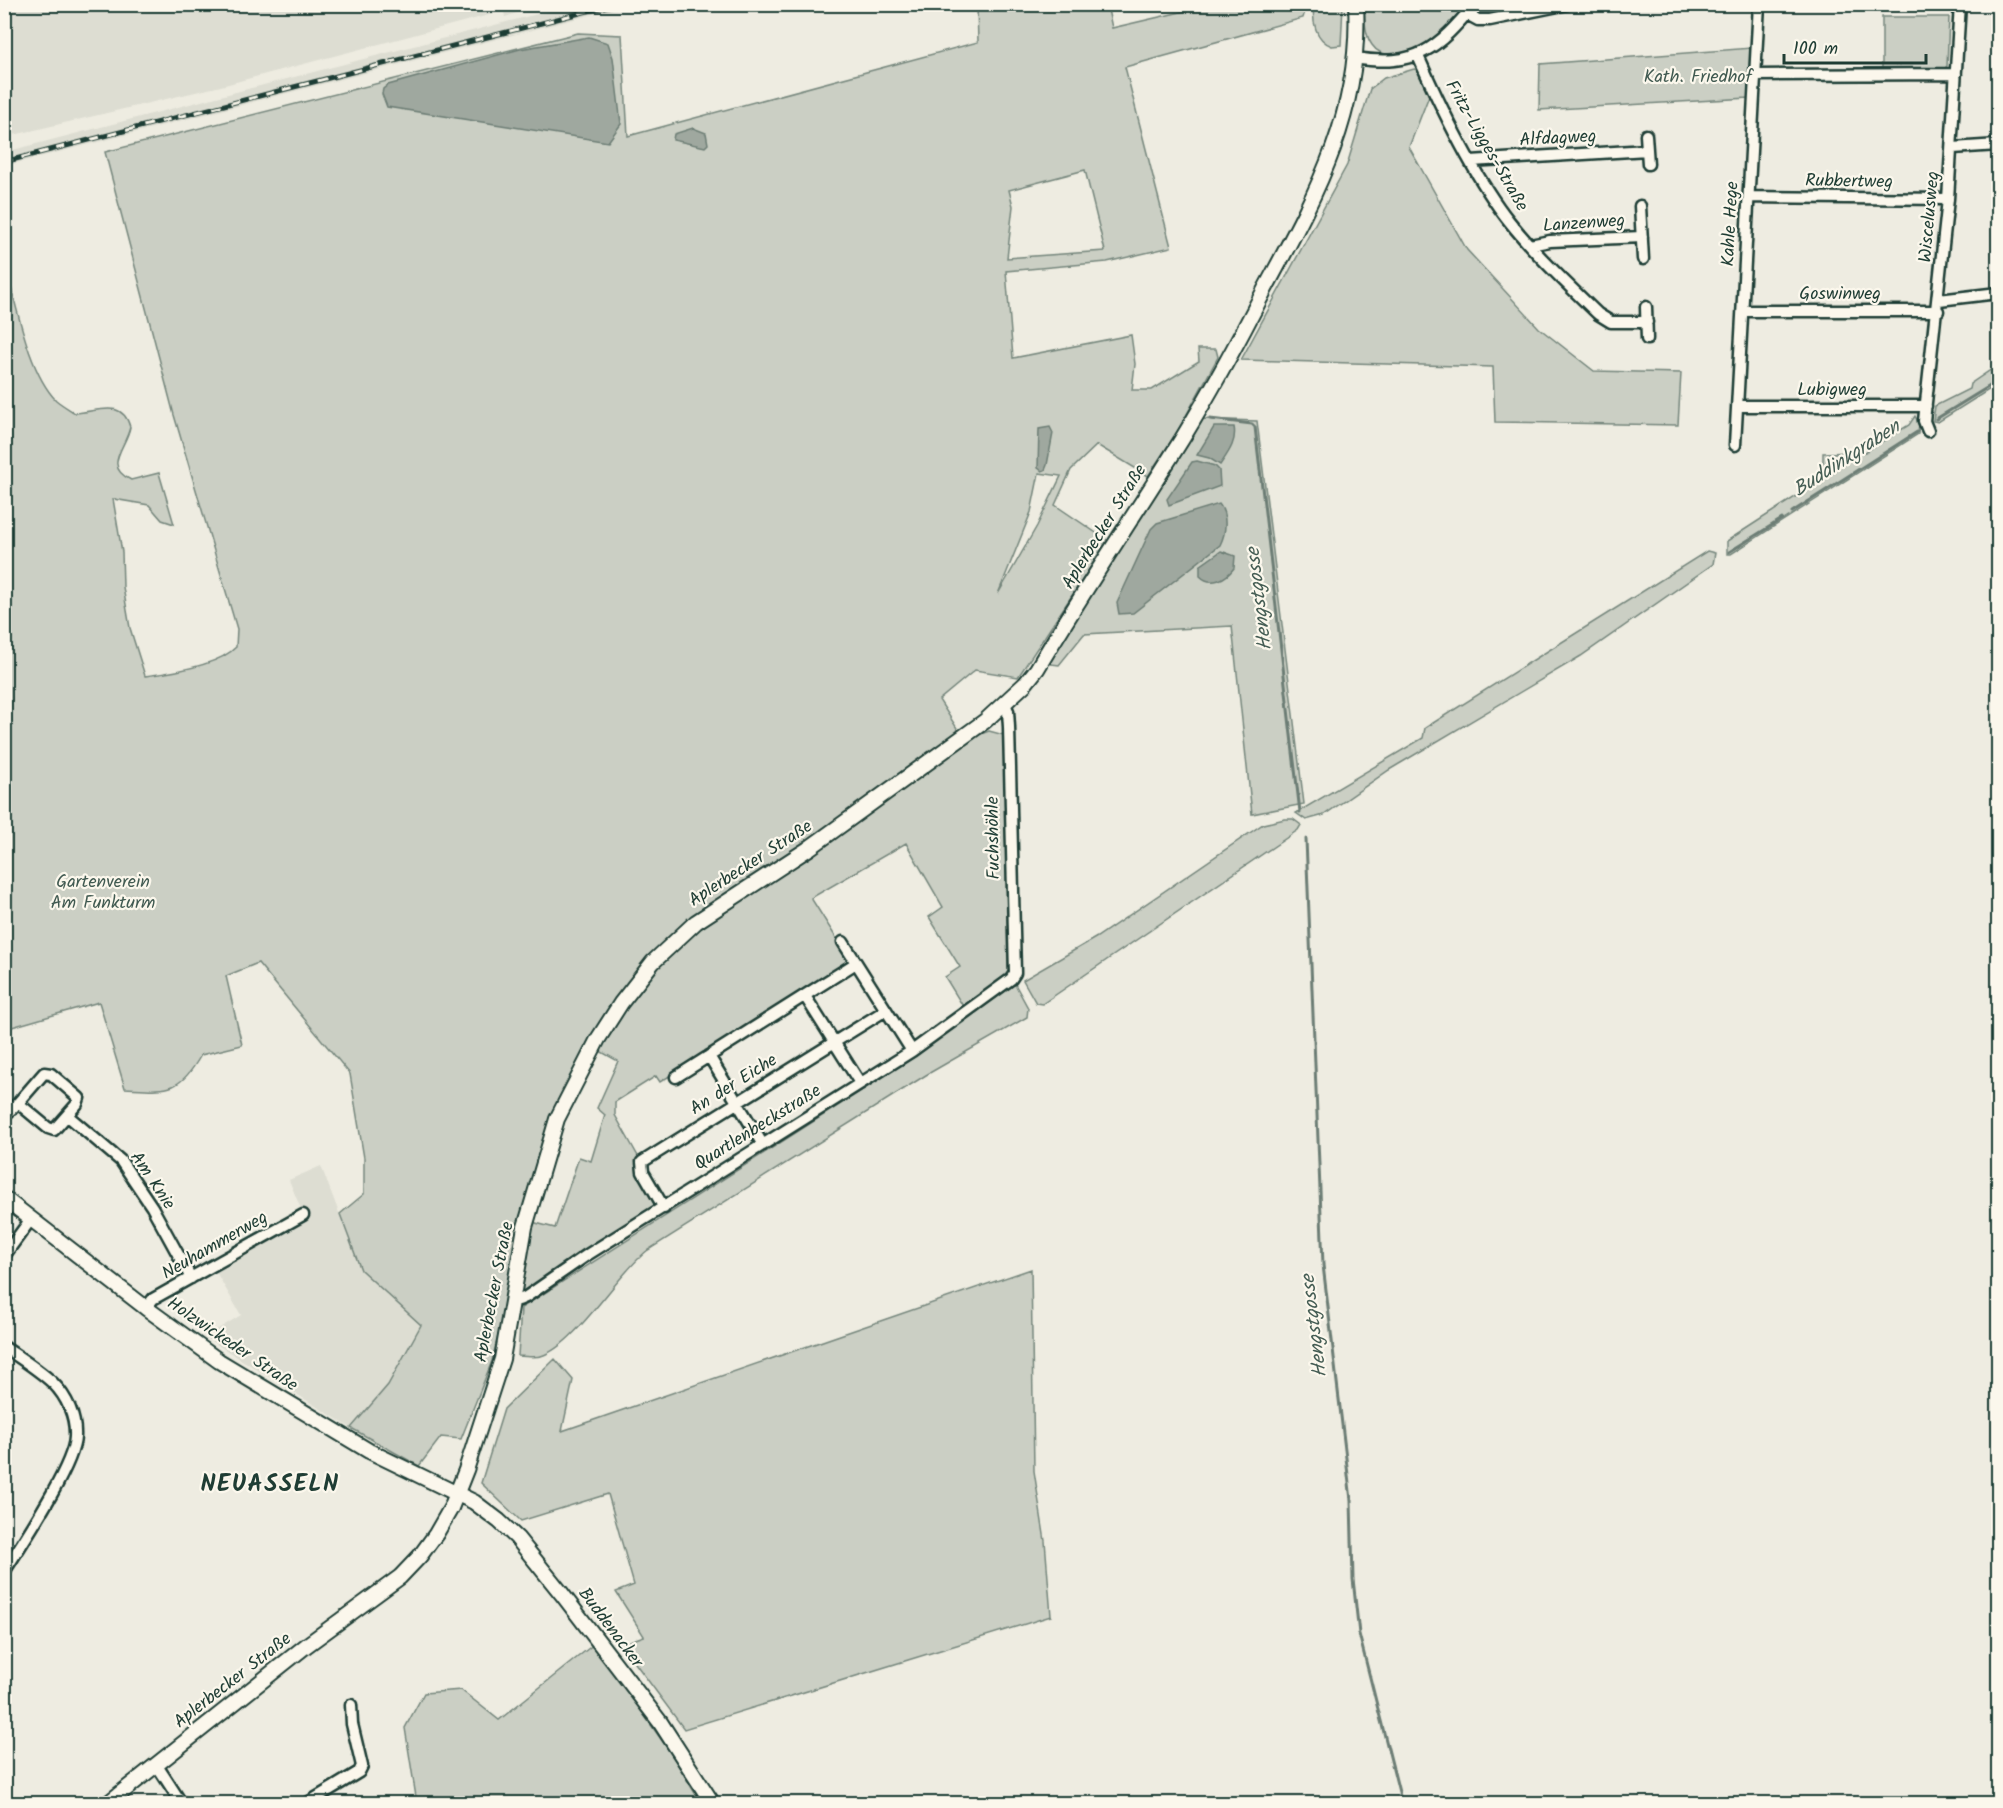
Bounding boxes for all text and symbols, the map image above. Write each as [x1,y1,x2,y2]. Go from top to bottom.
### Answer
scale bar [1784,27,1926,65]
text: 100 m [1793,35,1838,64]
park label: Kath. Friedhof [1644,63,1754,92]
street label: Fritz-Ligges-Straße [1437,75,1535,217]
street label: Alfdagweg [1519,123,1597,155]
street label: Rubbertweg [1805,167,1893,197]
street label: Wiscelusweg [1912,170,1948,264]
street label: Kahle Hege [1714,181,1748,267]
street label: Lanzenweg [1542,207,1626,241]
street label: Goswinweg [1799,280,1881,309]
street label: Lubigweg [1797,376,1867,405]
water label: Buddinkgraben [1787,411,1908,506]
street label: Aplerbecker Straße [1055,459,1155,595]
water label: Hengstgosse [1238,544,1282,652]
street label: Fuchshöhle [979,796,1009,880]
street label: Aplerbecker Straße [683,813,819,915]
park label: Gartenverein Am Funkturm [51,868,155,918]
street label: An der Eiche [685,1047,783,1123]
street label: Quartlenbeckstraße [689,1077,827,1179]
street label: Am Knie [122,1146,182,1216]
street label: Neuhammerweg [156,1204,274,1288]
street label: Aplerbecker Straße [467,1219,523,1365]
water label: Hengstgosse [1293,1271,1337,1379]
street label: Holzwickeder Straße [160,1290,304,1400]
district label: NEUASSELN [200,1465,340,1504]
street label: Buddenacker [570,1581,651,1675]
street label: Aplerbecker Straße [168,1626,298,1736]

